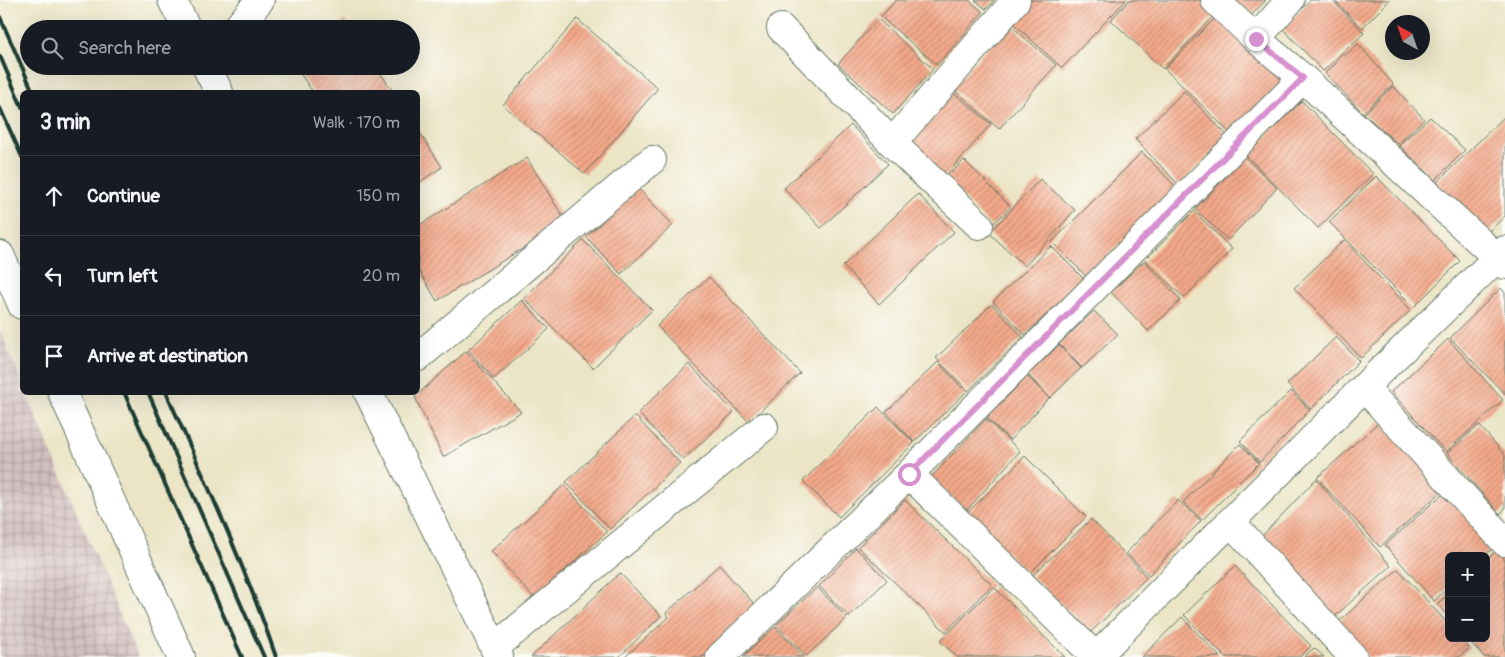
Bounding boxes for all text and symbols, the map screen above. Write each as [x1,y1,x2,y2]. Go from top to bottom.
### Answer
north arrow [1385,15,1430,60]
search box [20,20,420,75]
route end [1245,28,1268,51]
icon: search [38,34,66,62]
text: Search here [78,36,171,60]
text: 3 min [40,109,90,136]
text: Walk · 170 m [313,113,400,133]
icon: ahead [40,182,68,210]
text: Continue [87,184,160,208]
text: 150 m [356,186,400,206]
icon: left [40,262,68,290]
text: Turn left [87,264,157,288]
text: 20 m [362,266,400,286]
icon: arrive [40,342,68,370]
text: Arrive at destination [87,344,248,368]
route start [898,463,921,486]
map controls [1445,552,1490,642]
button: + [1445,552,1490,597]
button: − [1445,597,1490,642]

